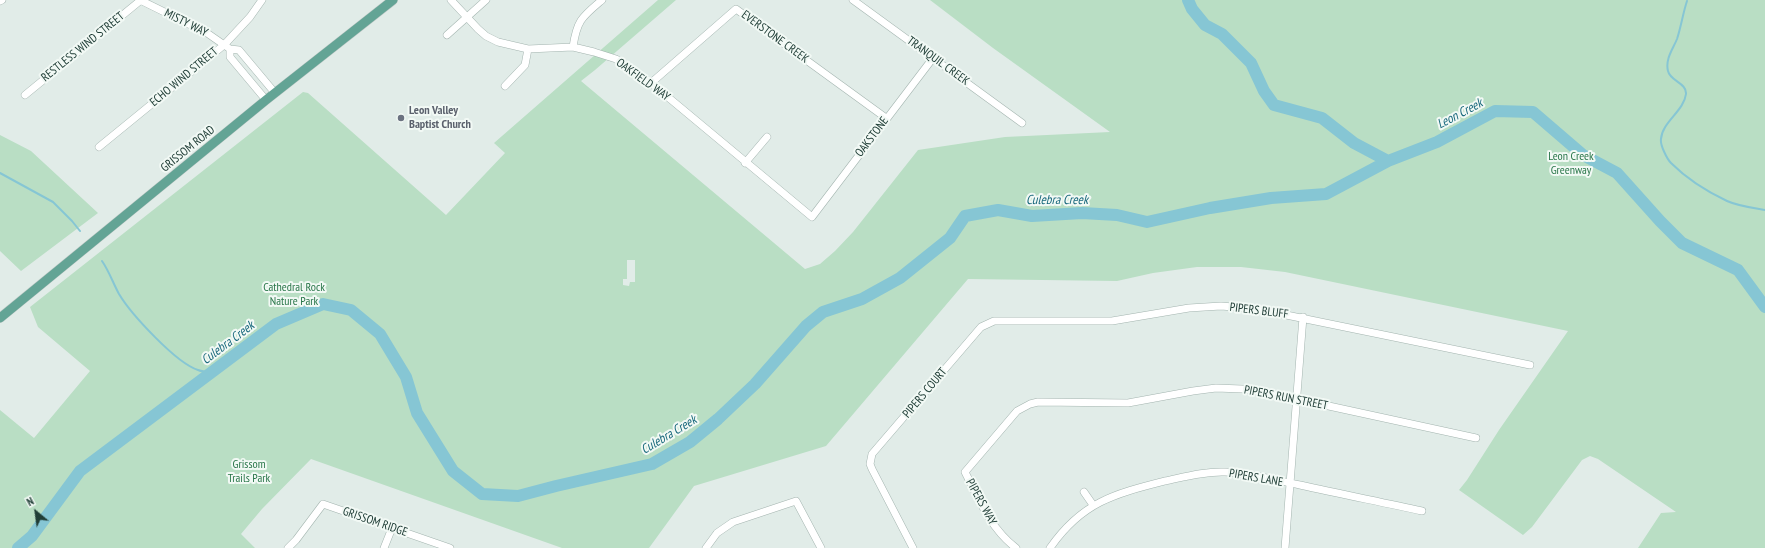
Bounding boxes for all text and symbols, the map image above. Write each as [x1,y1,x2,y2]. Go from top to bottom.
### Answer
street label: MISTY WAY [162,6,210,40]
street label: EVERSTONE CREEK [738,8,812,66]
street label: RESTLESS WIND STREET [39,9,127,85]
street label: TRANQUIL CREEK [904,34,972,88]
street label: ECHO WIND STREET [147,44,221,110]
street label: OAKFIELD WAY [613,56,673,104]
water label: Leon Creek [1435,96,1485,132]
place label: Leon Valley Baptist Church [409,104,471,132]
marker: Leon Valley Baptist Church [396,113,406,123]
street label: OAKSTONE [852,114,892,160]
street label: GRISSOM ROAD [158,123,218,175]
park label: Leon Creek Greenway [1548,150,1594,178]
water label: Culebra Creek [1026,192,1088,208]
park label: Cathedral Rock Nature Park [263,281,325,309]
street label: PIPERS BLUFF [1229,300,1289,322]
water label: Culebra Creek [199,318,257,368]
street label: PIPERS COURT [900,365,950,421]
street label: PIPERS RUN STREET [1243,383,1329,413]
water label: Culebra Creek [638,412,700,458]
park label: Grissom Trails Park [228,458,270,486]
street label: PIPERS LANE [1228,466,1284,490]
street label: PIPERS WAY [962,476,1000,528]
north arrow [16,492,56,532]
text: N [24,494,36,509]
street label: GRISSOM RIDGE [341,504,409,540]

